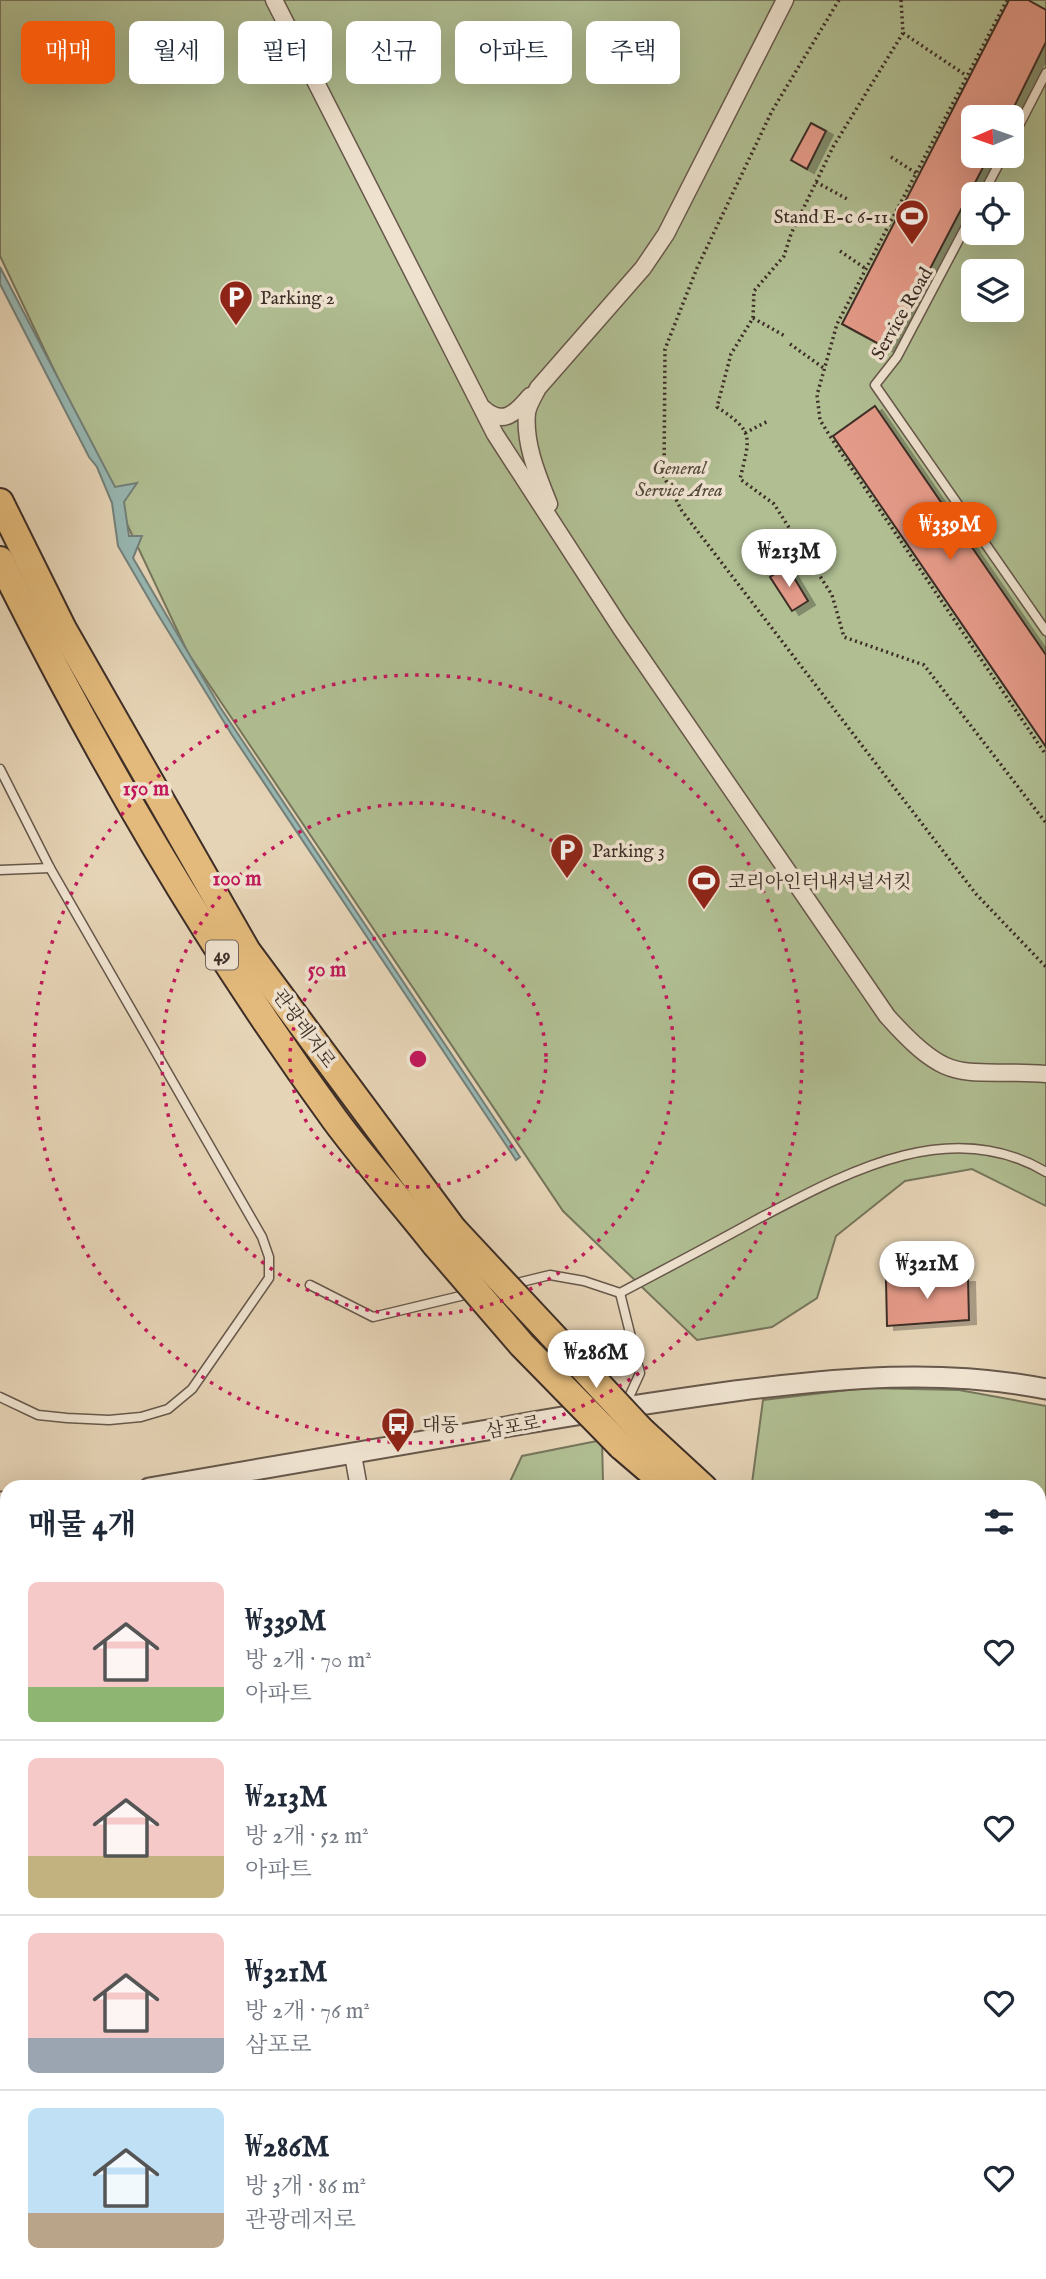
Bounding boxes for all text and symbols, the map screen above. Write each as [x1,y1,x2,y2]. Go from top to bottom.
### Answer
chip: 매매 [21,21,115,84]
chip: 월세 [129,21,224,84]
chip: 필터 [238,21,332,84]
chip: 신규 [346,21,441,84]
chip: 아파트 [455,21,572,84]
chip: 주택 [586,21,680,84]
north arrow [961,105,1024,168]
map controls [961,105,1024,322]
button: locate [961,182,1024,245]
sports icon: Stand E-c 6-11 [893,197,931,246]
place label: Stand E-c 6-11 [774,206,888,230]
button: layers [961,259,1024,322]
street label: Service Road [867,263,939,365]
parking icon: Parking 2 [217,278,255,327]
place label: Parking 2 [260,287,335,311]
park label: General Service Area [635,457,723,503]
pin: ₩339M [901,503,999,562]
text: ₩339M [919,510,981,539]
pin: ₩213M [740,530,838,589]
text: ₩213M [757,537,821,566]
text: 150 m [123,776,170,803]
parking icon: Parking 3 [548,831,586,880]
place label: Parking 3 [592,840,665,864]
sports icon: 코리아인터내셔널서킷 [685,862,723,911]
text: 100 m [212,866,262,893]
place label: 코리아인터내셔널서킷 [728,871,912,895]
road number: 49 [206,940,238,970]
text: 50 m [308,957,347,984]
street label: 관광레저로 [267,985,340,1073]
centre of rings [406,1047,430,1071]
pin: ₩321M [878,1242,976,1301]
text: ₩321M [895,1249,959,1278]
pin: ₩286M [547,1330,645,1390]
text: ₩286M [564,1338,628,1367]
bus stop icon: 대동 [379,1405,417,1454]
street label: 삼포로 [484,1411,543,1445]
place label: 대동 [422,1414,459,1438]
icon: filters [980,1503,1018,1541]
text: 매물 4개 [28,1507,136,1545]
text: ₩339M [245,1603,326,1641]
icon: home [84,1610,168,1694]
icon: heart [980,1633,1018,1671]
text: 방 2개 · 70 m² [245,1646,372,1675]
text: 아파트 [245,1680,312,1709]
text: ₩213M [245,1779,327,1817]
icon: home [84,1786,168,1870]
icon: heart [980,1809,1018,1847]
text: 방 2개 · 52 m² [245,1822,369,1851]
text: 아파트 [245,1856,312,1885]
text: ₩321M [245,1954,327,1992]
icon: home [84,1961,168,2045]
icon: heart [980,1984,1018,2022]
text: 방 2개 · 76 m² [245,1997,370,2026]
text: 삼포로 [245,2031,312,2060]
text: ₩286M [245,2129,329,2167]
icon: home [84,2136,168,2220]
icon: heart [980,2159,1018,2197]
text: 방 3개 · 86 m² [245,2172,366,2201]
text: 관광레저로 [245,2206,356,2235]

